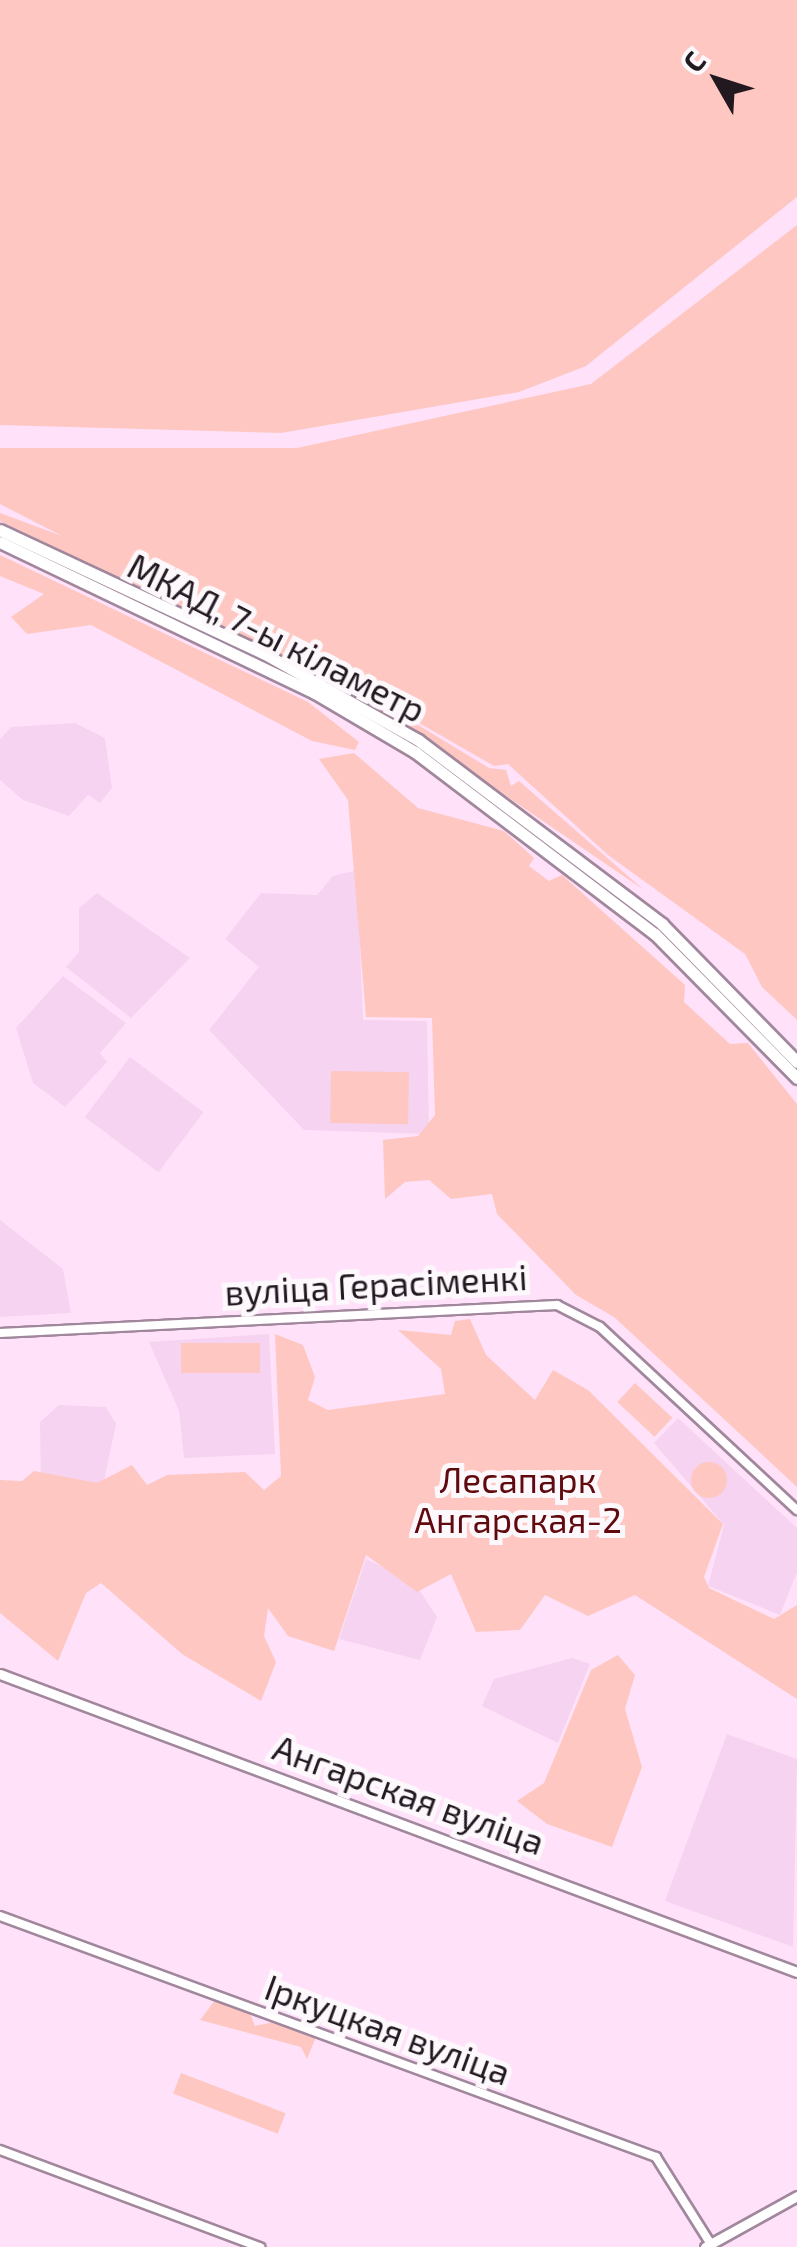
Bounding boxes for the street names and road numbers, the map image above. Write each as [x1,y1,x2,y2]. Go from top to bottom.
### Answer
street label: МКАД, 7-ы кіламетр [121,544,433,730]
street label: вуліца Герасіменкі [224,1255,528,1313]
street label: Ангарская вуліца [268,1725,550,1863]
street label: Іркуцкая вуліца [260,1965,516,2093]

